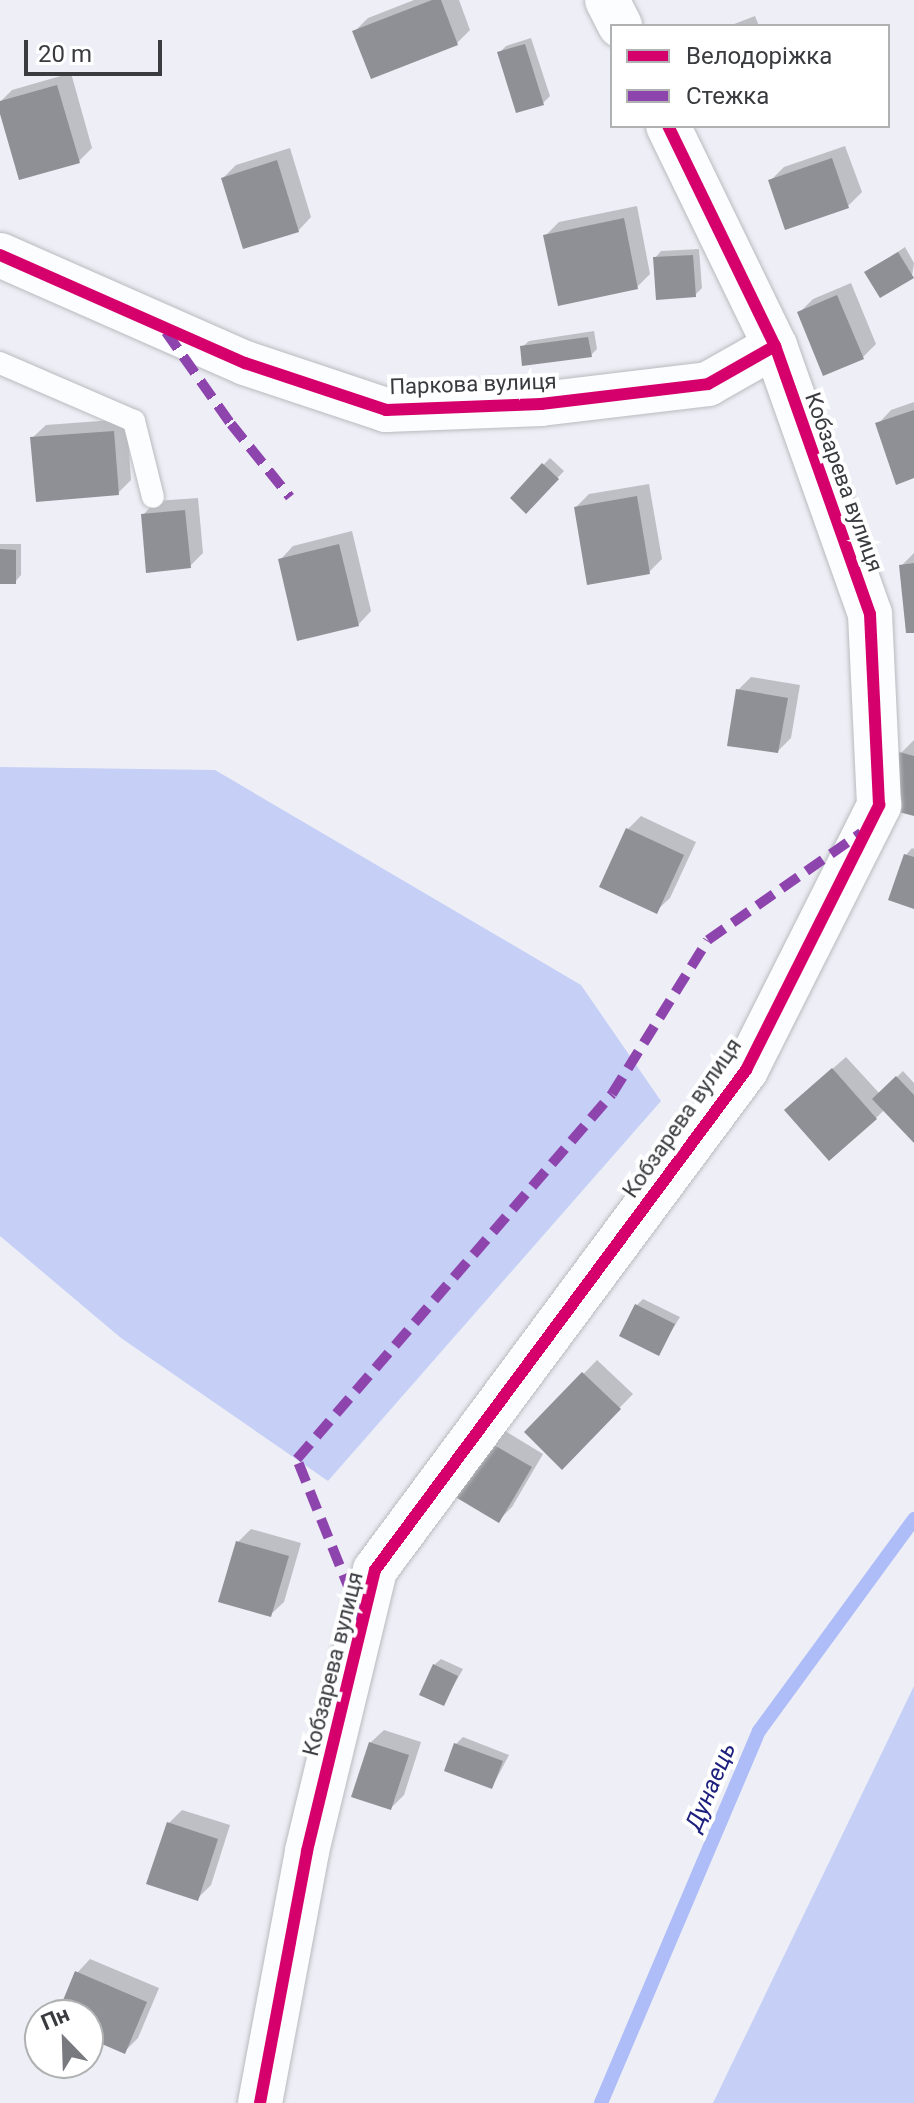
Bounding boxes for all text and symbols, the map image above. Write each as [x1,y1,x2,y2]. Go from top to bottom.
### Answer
scale bar [28,24,166,74]
legend [610,24,890,128]
text: 20 m [38,40,92,68]
text: Велодоріжка [686,42,832,70]
text: Стежка [686,82,769,110]
street label: Паркова вулиця [389,368,557,400]
street label: Кобзарева вулиця [799,389,889,575]
street label: Кобзарева вулиця [617,1033,747,1203]
street label: Кобзарева вулиця [297,1569,369,1759]
water label: Дунаець [679,1738,743,1836]
north arrow [24,1999,104,2079]
text: Пн [37,2001,73,2035]

